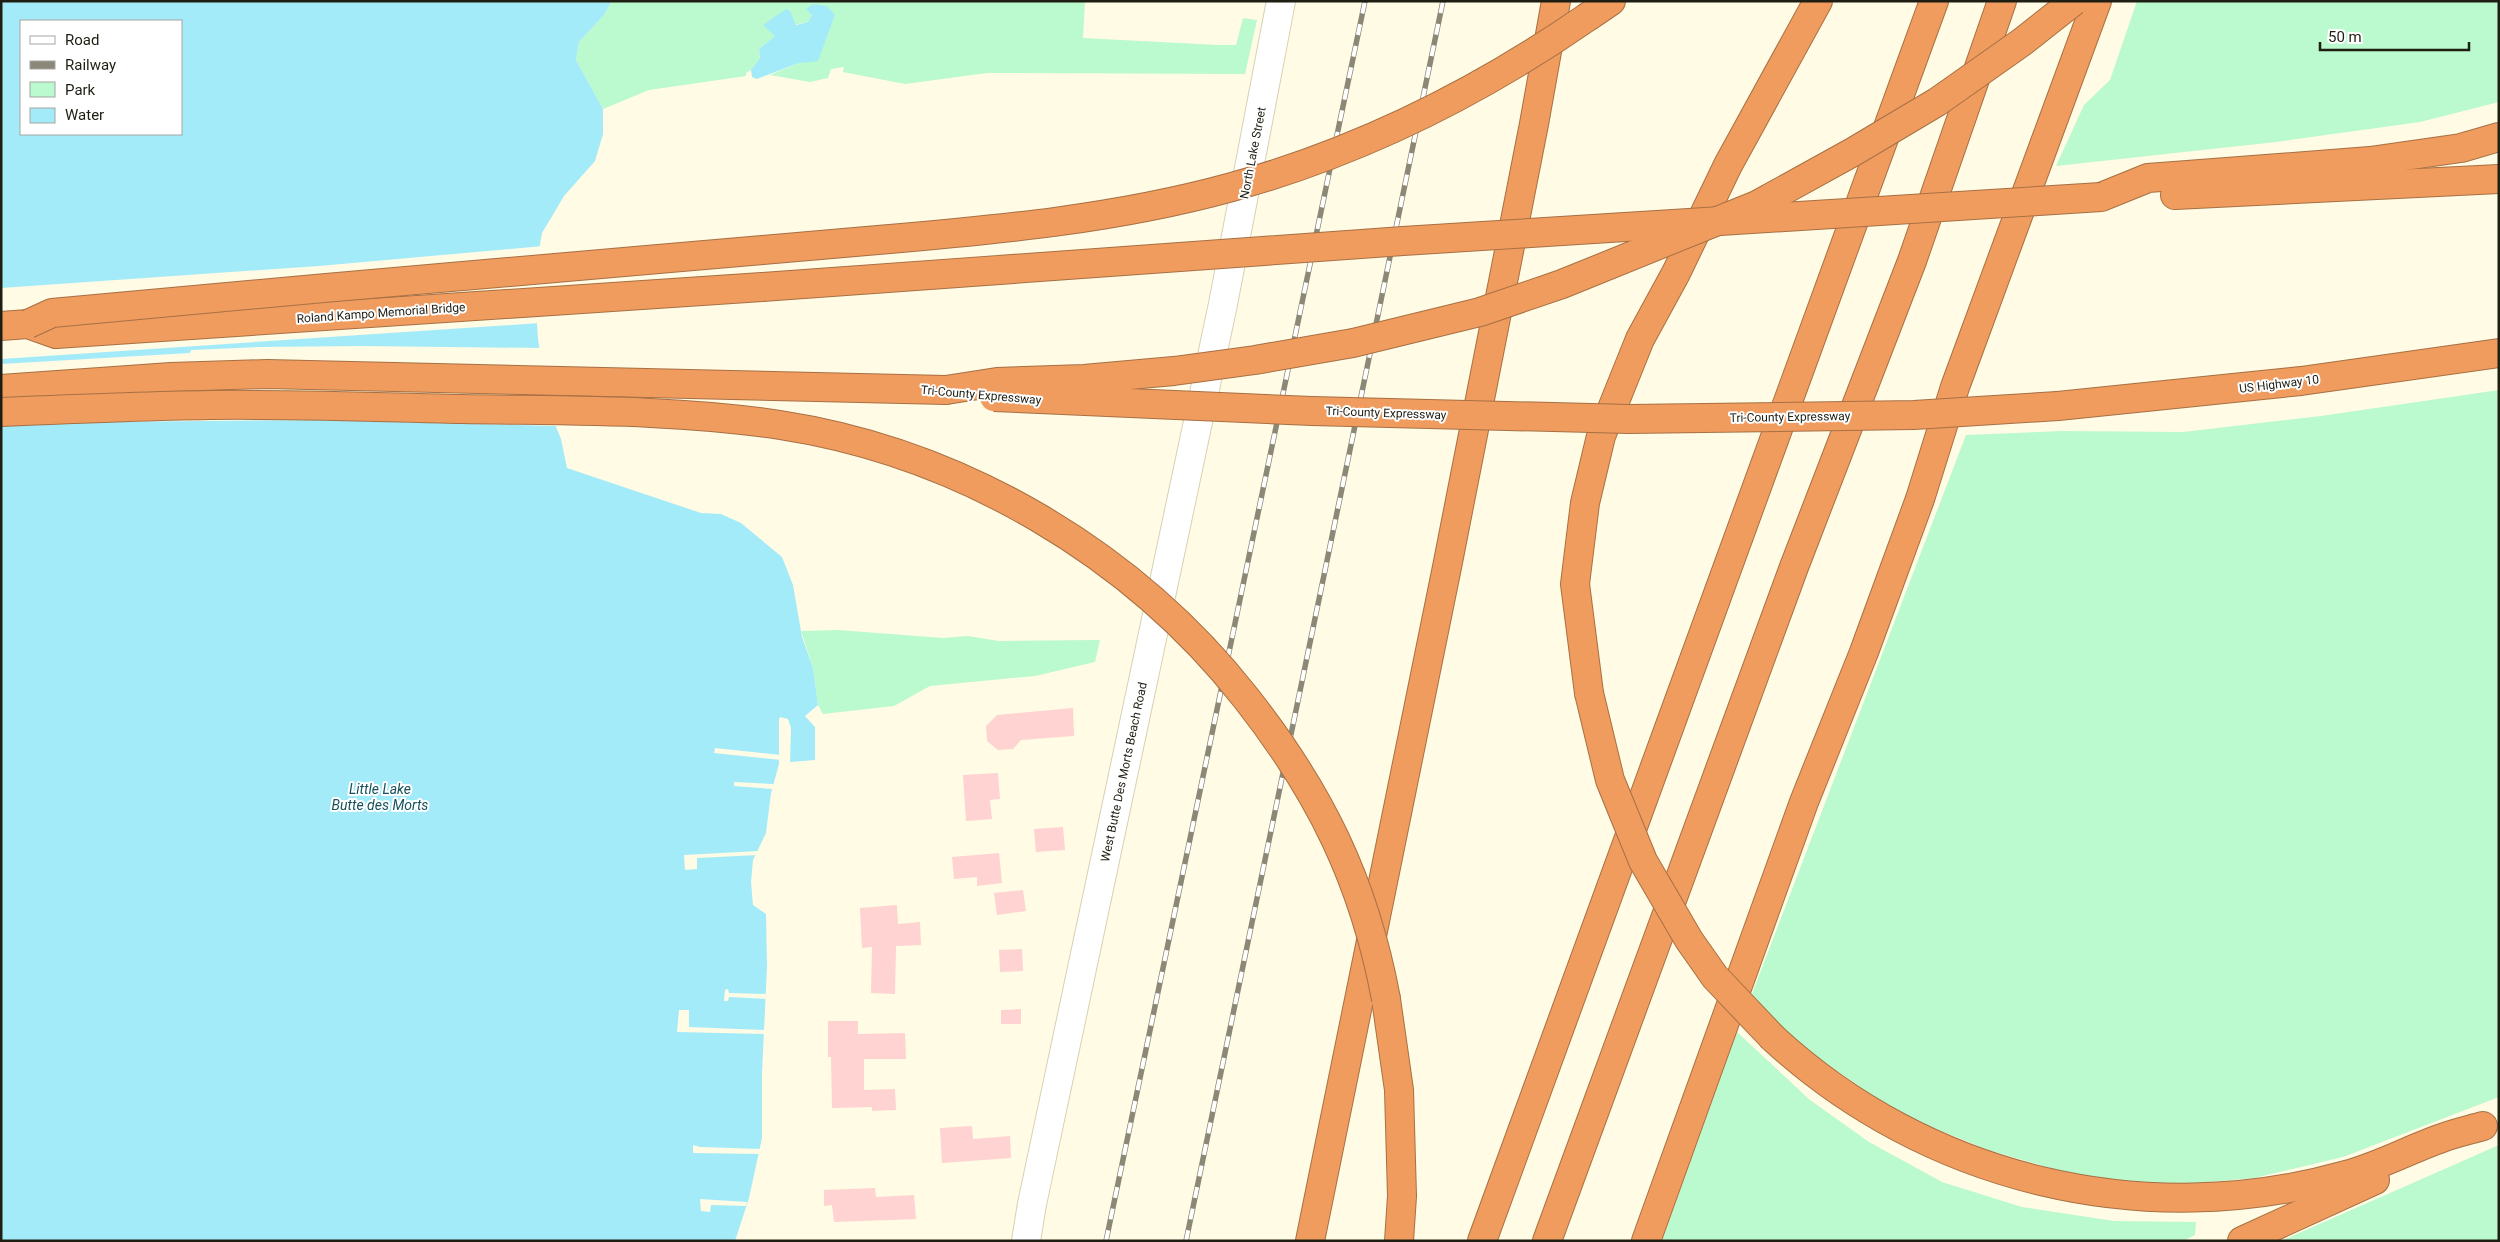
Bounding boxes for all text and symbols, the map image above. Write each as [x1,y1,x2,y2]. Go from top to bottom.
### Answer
legend [20,20,182,135]
scale bar [2320,20,2469,52]
text: 50 m [2328,28,2362,46]
text: Road [65,31,99,49]
text: Railway [65,56,116,74]
text: Park [65,81,96,99]
text: Water [65,106,104,124]
street label: North Lake Street [1237,106,1269,200]
street label: Roland Kampo Memorial Bridge [296,300,466,326]
street label: US Highway 10 [2238,372,2320,396]
street label: Tri-County Expressway [920,383,1042,407]
street label: Tri-County Expressway [1325,404,1447,422]
street label: Tri-County Expressway [1729,409,1851,425]
street label: West Butte Des Morts Beach Road [1098,681,1150,863]
water label: Little Lake Butte des Morts [332,781,428,813]

